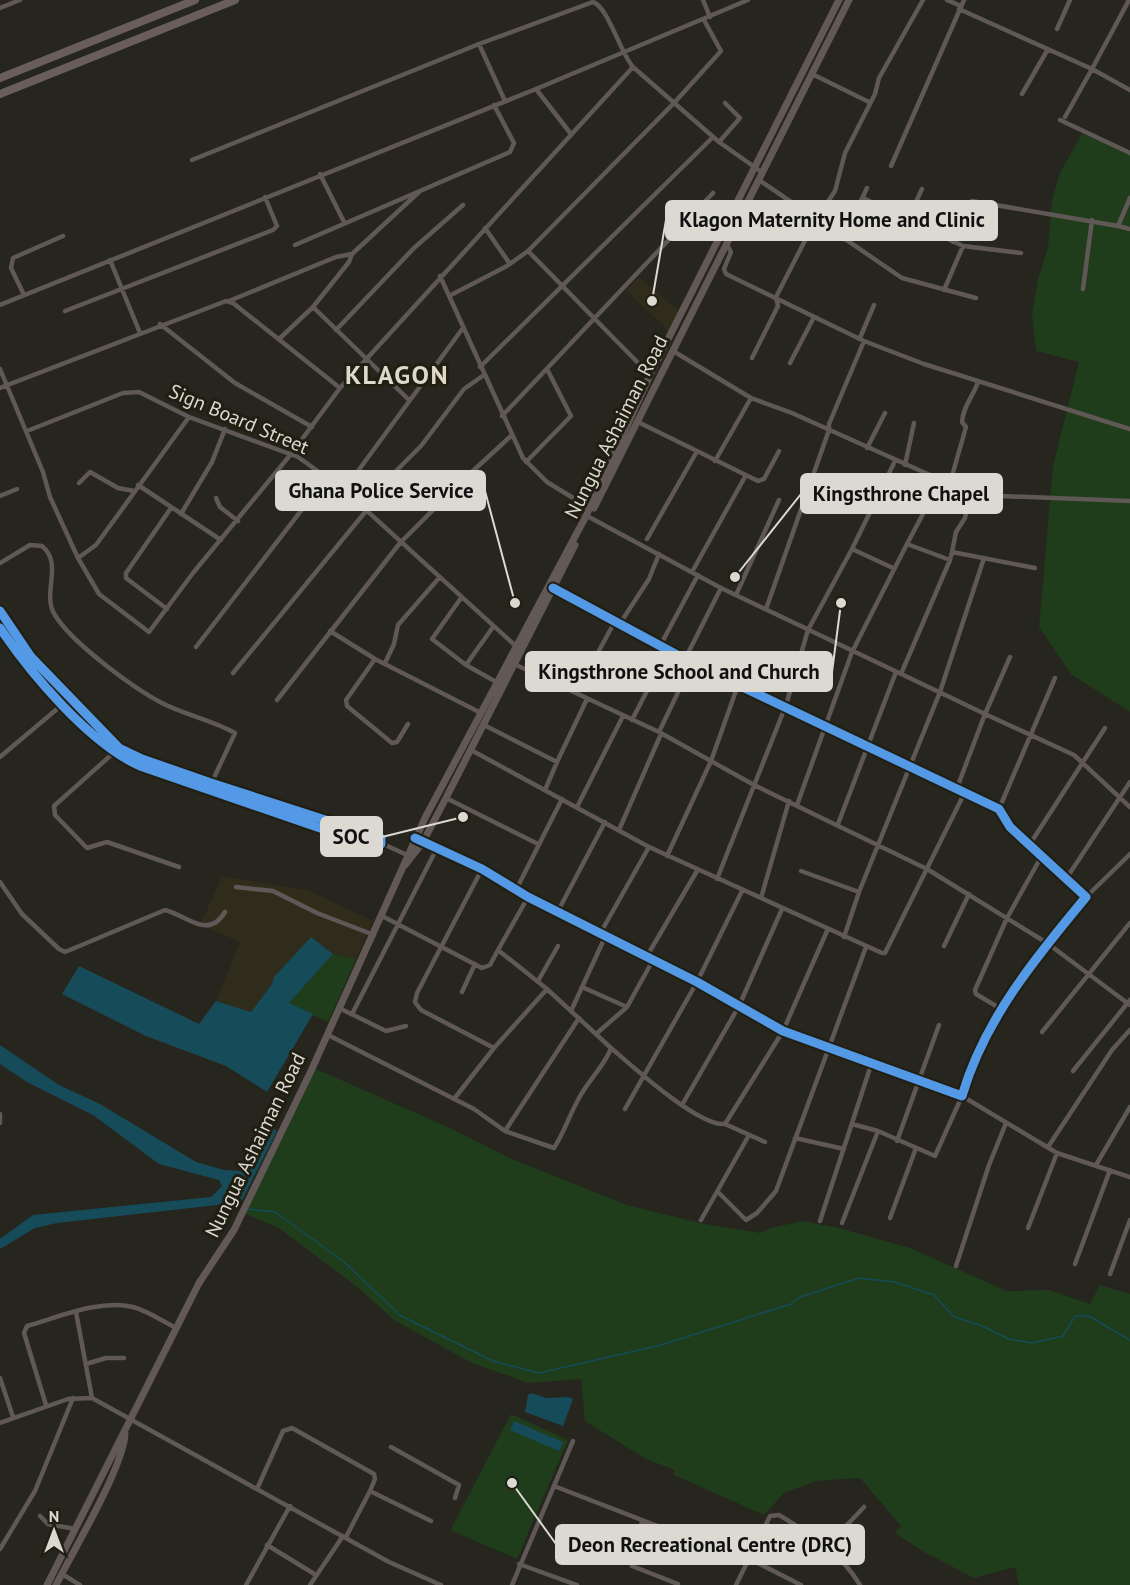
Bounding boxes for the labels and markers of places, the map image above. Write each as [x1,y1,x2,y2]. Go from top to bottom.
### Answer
callout: Klagon Maternity Home and Clinic [666,201,997,240]
callout: Ghana Police Service [276,471,485,510]
callout: Kingsthrone Chapel [801,474,1002,513]
callout: Kingsthrone School and Church [526,652,832,691]
callout: SOC [321,817,382,856]
callout: Deon Recreational Centre (DRC) [556,1525,864,1564]

